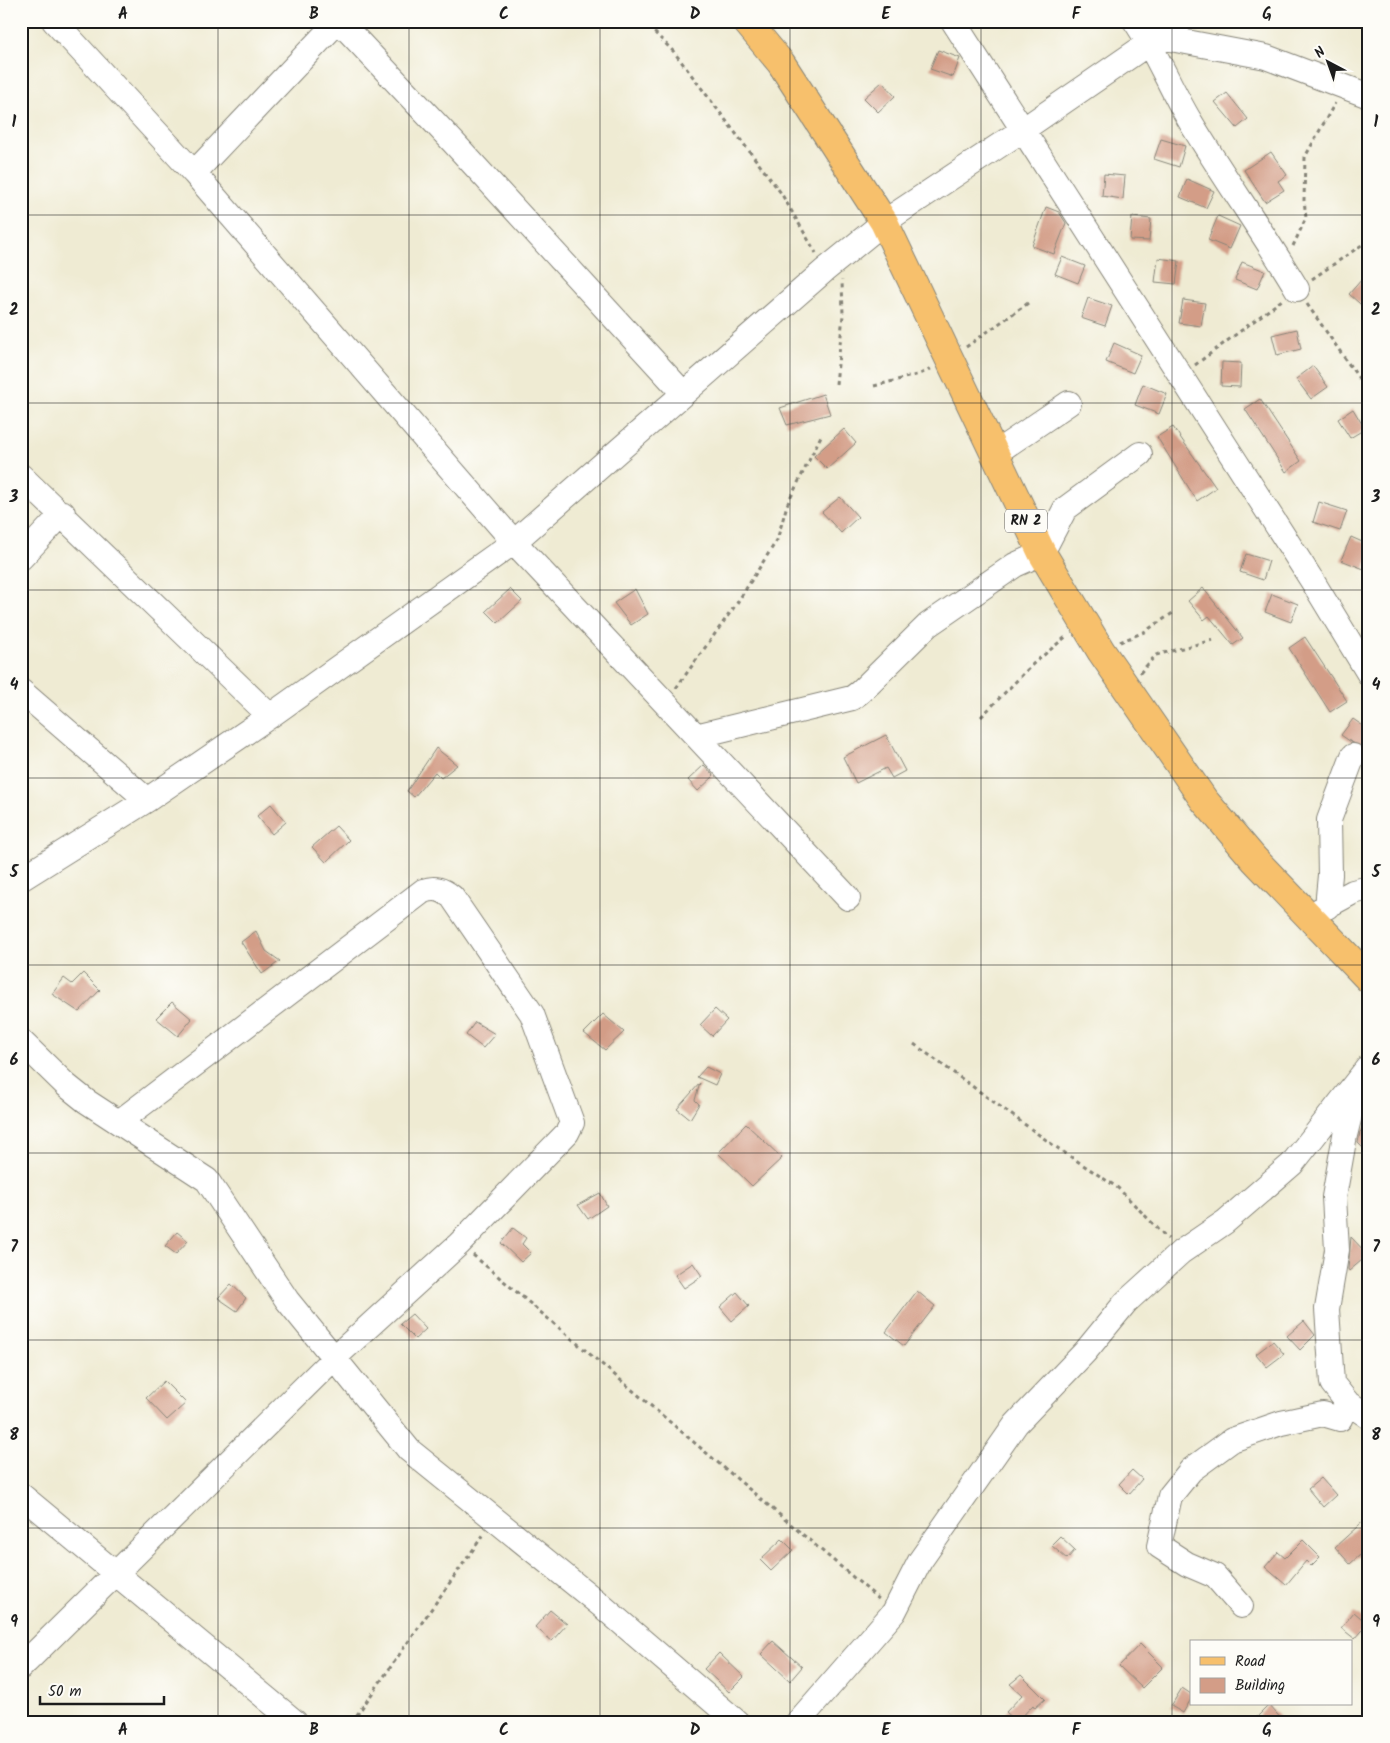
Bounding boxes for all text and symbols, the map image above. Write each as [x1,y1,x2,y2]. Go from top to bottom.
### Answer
text: A [118,2,128,27]
text: B [309,2,319,27]
text: C [499,2,509,27]
text: D [690,2,701,27]
text: E [882,2,892,27]
text: F [1072,2,1082,27]
text: G [1262,2,1272,27]
north arrow [1302,38,1352,88]
text: N [1310,42,1331,64]
text: 1 [12,110,17,135]
text: 1 [1374,110,1379,135]
text: 2 [9,298,19,323]
text: 2 [1371,298,1381,323]
text: 3 [9,485,19,510]
text: 3 [1371,485,1381,510]
road number: RN 2 [1005,510,1047,532]
text: 4 [10,673,19,698]
text: 4 [1372,673,1381,698]
text: 5 [9,860,20,885]
text: 5 [1371,860,1382,885]
text: 6 [10,1048,19,1073]
text: 6 [1372,1048,1381,1073]
text: 7 [10,1235,18,1260]
text: 7 [1372,1235,1380,1260]
text: 8 [9,1423,19,1448]
text: 8 [1371,1423,1381,1448]
text: 9 [10,1610,18,1635]
text: 9 [1372,1610,1380,1635]
legend [1190,1640,1352,1706]
text: Road [1235,1650,1266,1674]
scale bar [40,1673,164,1705]
text: Building [1235,1674,1285,1698]
text: 50 m [48,1680,82,1704]
text: A [118,1718,128,1743]
text: B [309,1718,319,1743]
text: C [499,1718,509,1743]
text: D [690,1718,701,1743]
text: E [882,1718,892,1743]
text: F [1072,1718,1082,1743]
text: G [1262,1718,1272,1743]

